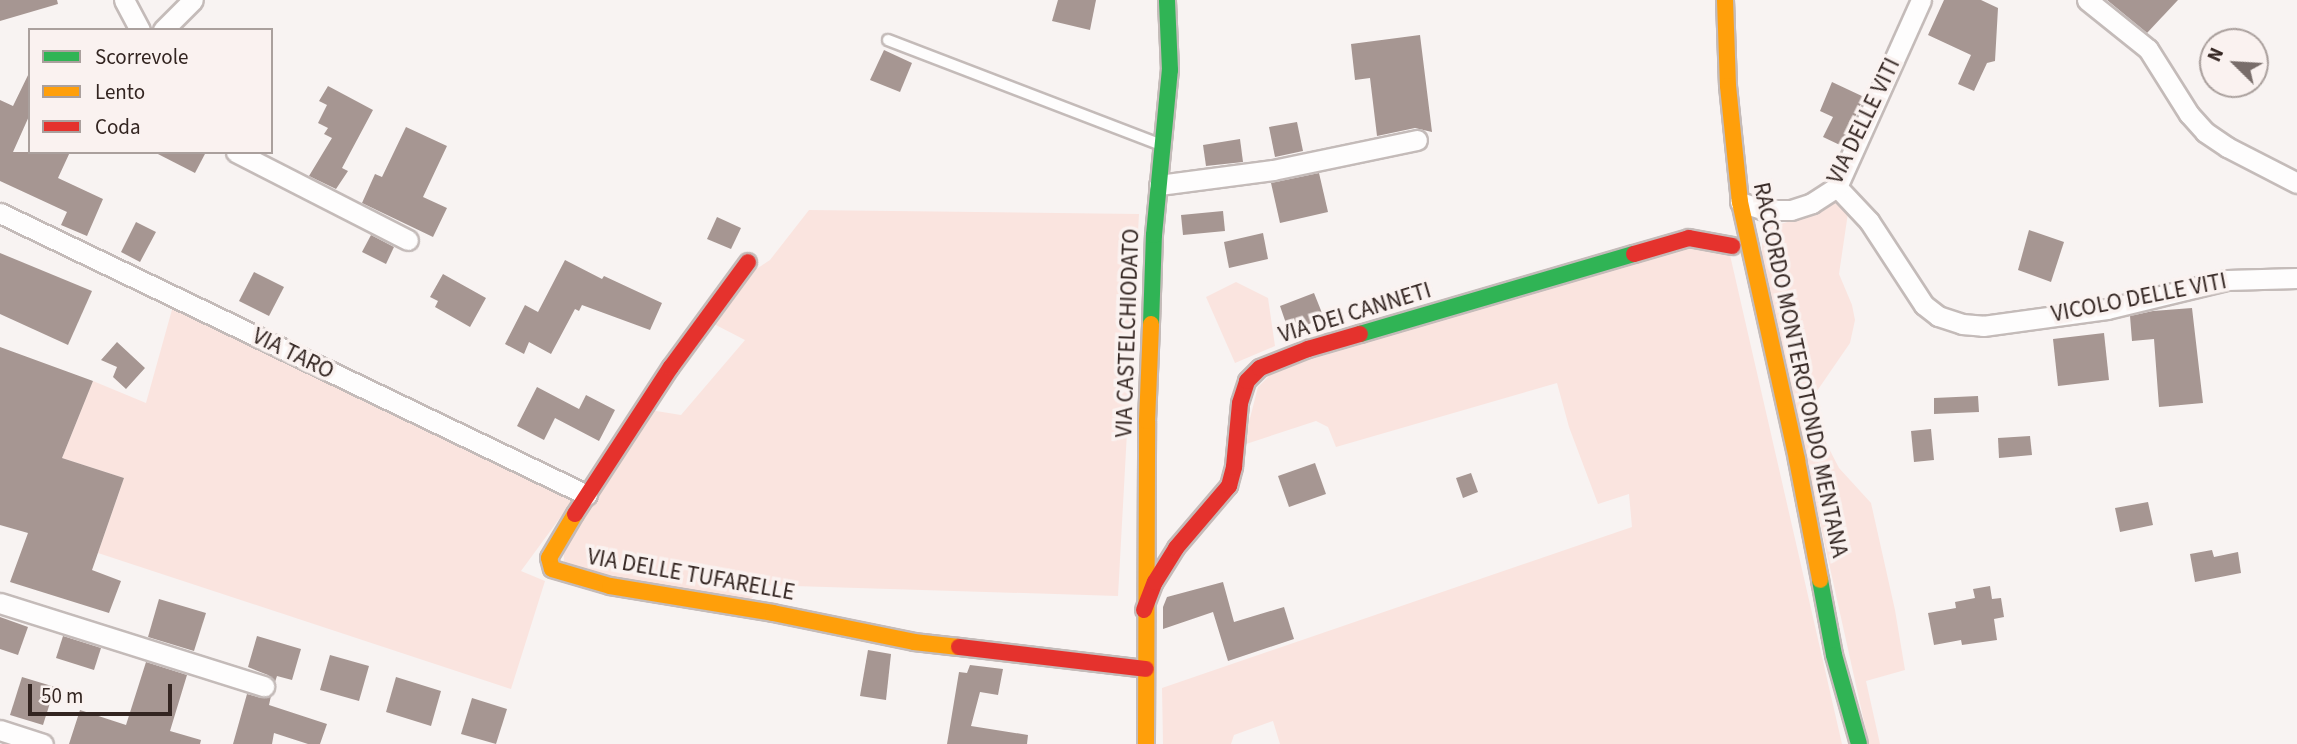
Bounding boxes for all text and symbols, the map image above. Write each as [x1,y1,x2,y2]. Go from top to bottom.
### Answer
legend [28,28,273,154]
north arrow [2199,28,2269,98]
text: Scorrevole [95,42,189,72]
text: N [2201,44,2231,66]
street label: VIA DELLE VITI [1822,54,1906,188]
text: Lento [95,77,145,107]
text: Coda [95,112,141,142]
street label: RACCORDO MONTEROTONDO MENTANA [1747,180,1853,560]
street label: VIA CASTELCHIODATO [1111,228,1145,438]
street label: VICOLO DELLE VITI [2049,267,2229,329]
street label: VIA DEI CANNETI [1276,277,1434,349]
street label: VIA TARO [248,322,338,386]
street label: VIA DELLE TUFARELLE [585,543,797,607]
scale bar [32,670,175,714]
text: 50 m [41,681,83,711]

